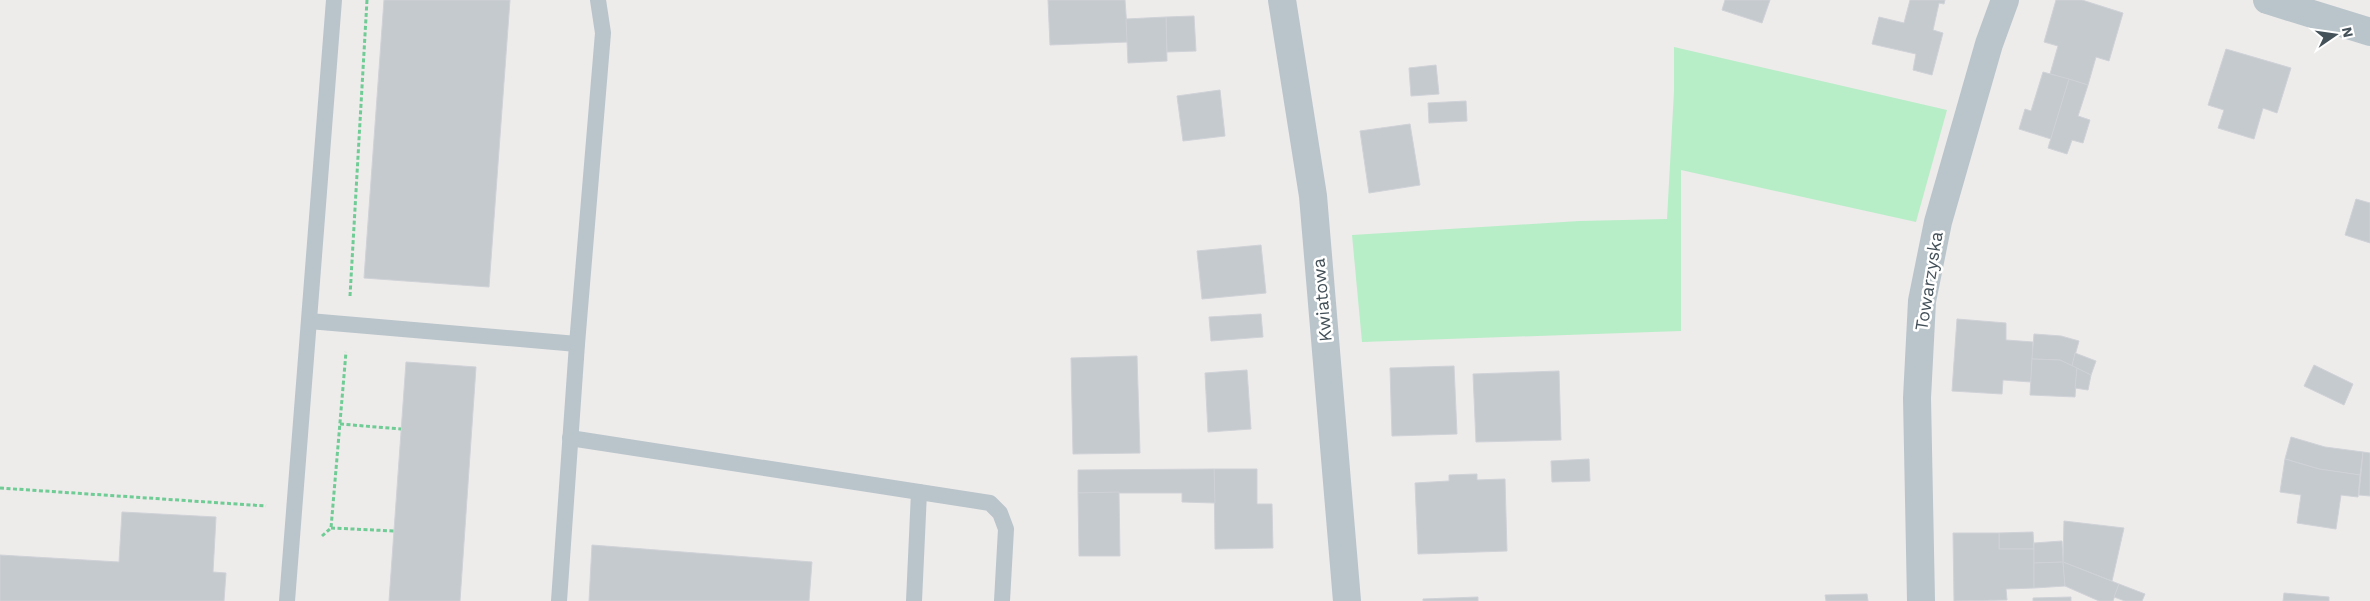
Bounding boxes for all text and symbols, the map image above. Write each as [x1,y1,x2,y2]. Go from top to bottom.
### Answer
north arrow [2310,10,2360,60]
text: N [2339,25,2357,39]
street label: Towarzyska [1910,230,1947,332]
street label: Kwiatowa [1307,257,1336,343]

